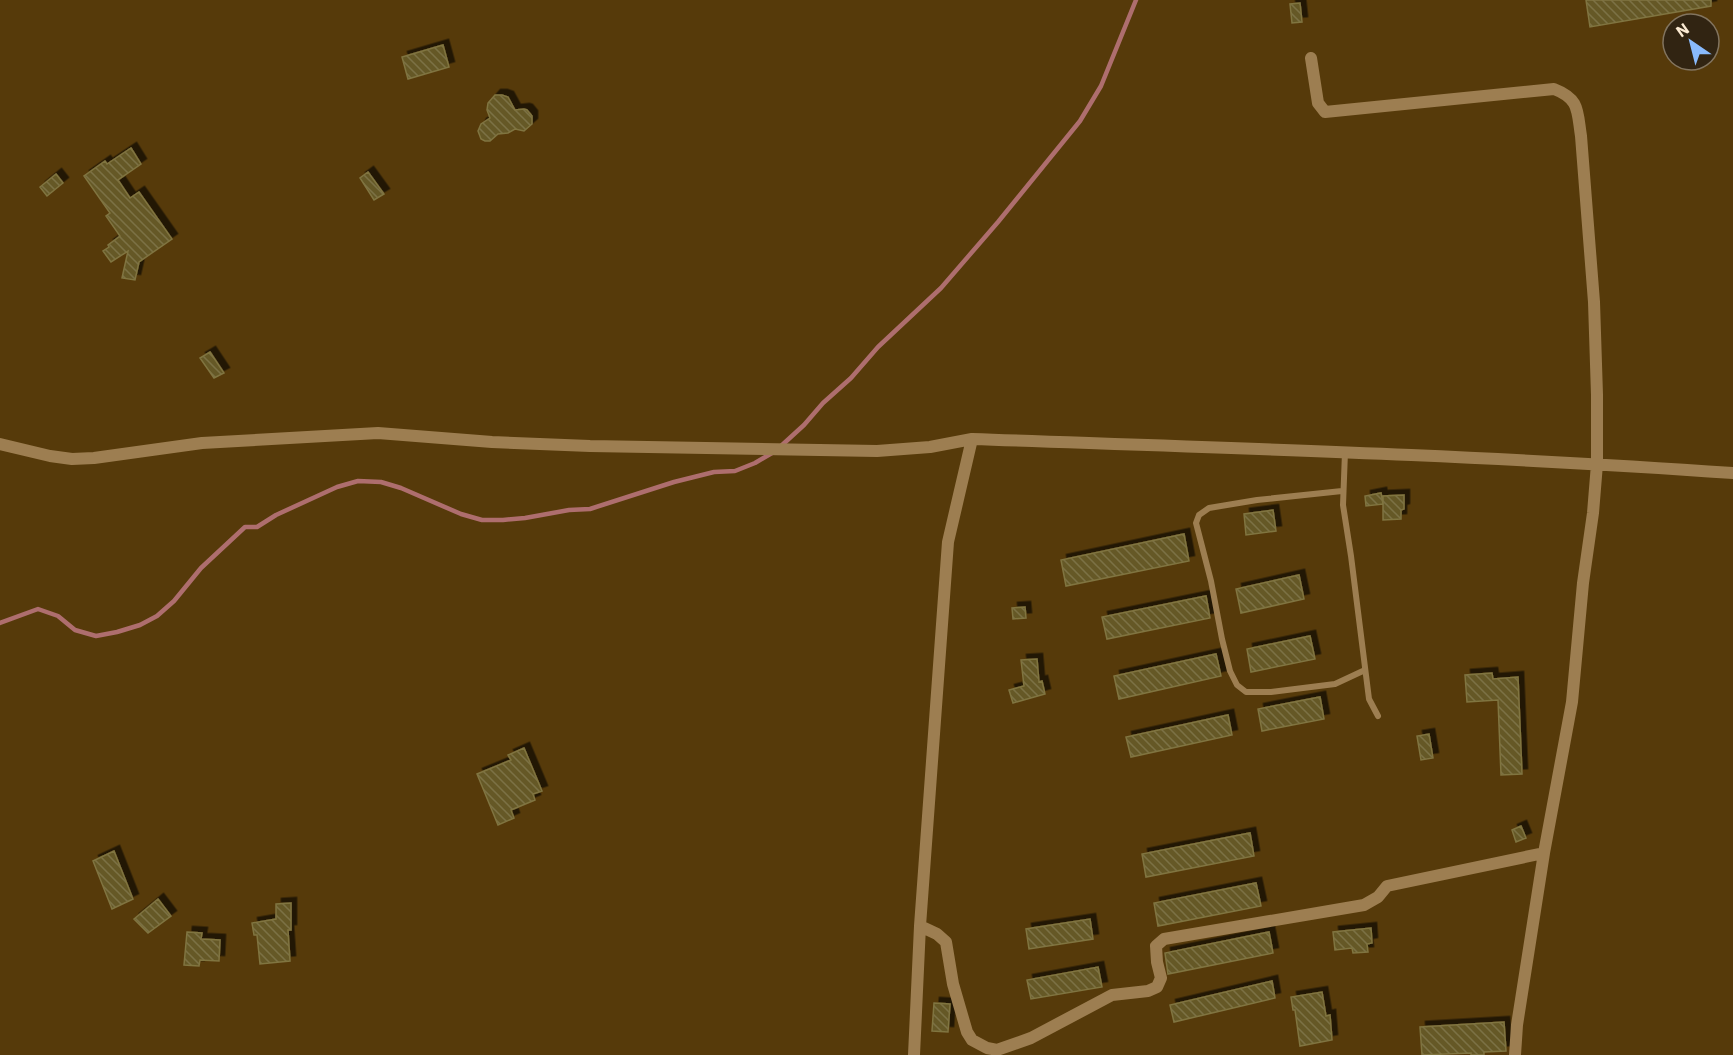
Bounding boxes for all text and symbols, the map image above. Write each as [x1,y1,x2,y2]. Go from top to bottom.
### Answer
north arrow [1661,12,1721,72]
text: N [1672,18,1693,41]

